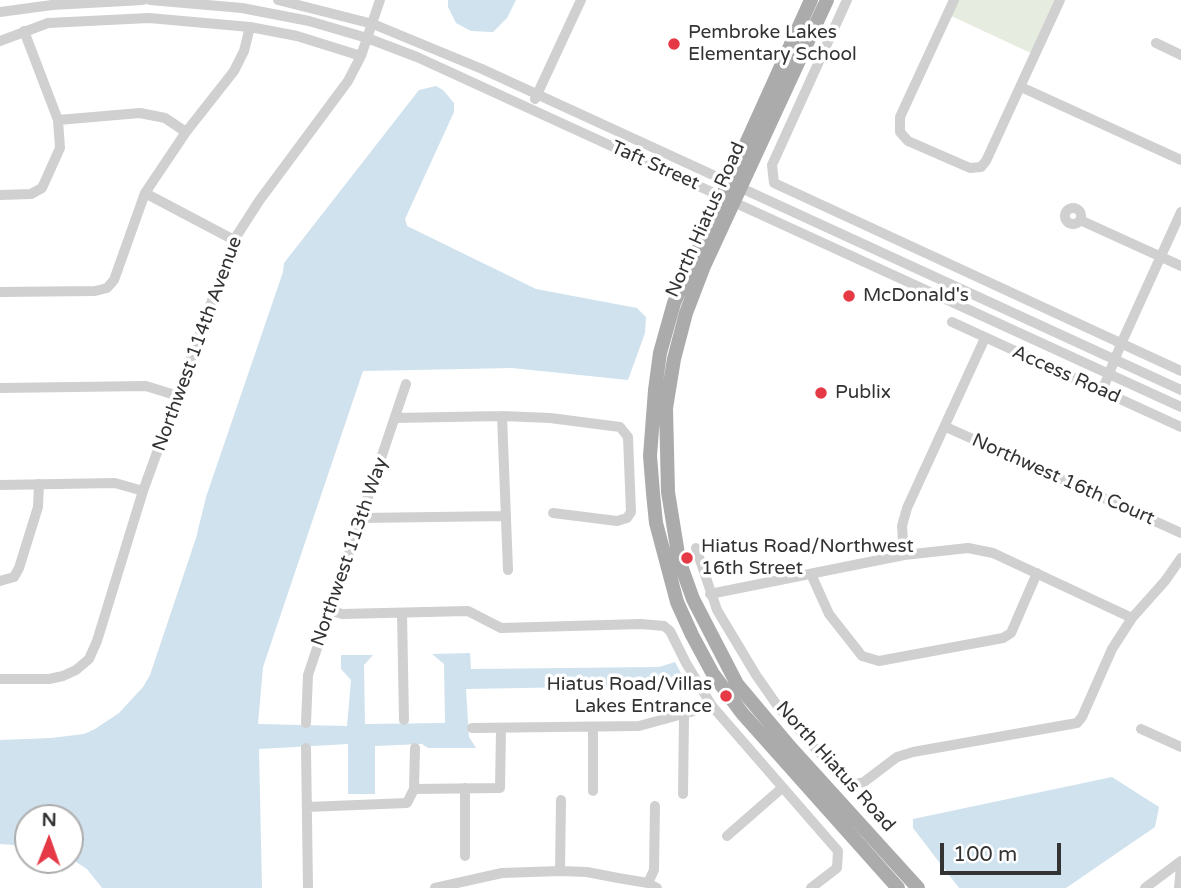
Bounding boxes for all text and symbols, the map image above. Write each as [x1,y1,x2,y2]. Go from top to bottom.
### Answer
place label: Pembroke Lakes Elementary School [688,22,857,66]
marker: Pembroke Lakes Elementary School [666,36,682,52]
street label: Taft Street [607,136,703,196]
street label: North Hiatus Road [662,139,750,301]
street label: Northwest 114th Avenue [148,233,248,455]
place label: McDonald's [863,285,969,307]
marker: McDonald's [841,288,857,304]
street label: Access Road [1009,341,1123,409]
place label: Publix [835,382,891,404]
marker: Publix [813,385,829,401]
street label: Northwest 16th Court [968,429,1158,531]
street label: Northwest 113th Way [307,455,393,649]
place label: Hiatus Road/Northwest 16th Street [701,536,914,580]
marker: Hiatus Road/Northwest 16th Street [679,550,695,566]
place label: Hiatus Road/Villas Lakes Entrance [547,674,712,718]
marker: Hiatus Road/Villas Lakes Entrance [718,688,734,704]
street label: North Hiatus Road [770,697,900,837]
north arrow [14,804,84,874]
text: N [42,809,57,831]
scale bar [943,828,1064,872]
text: 100 m [953,842,1017,867]

